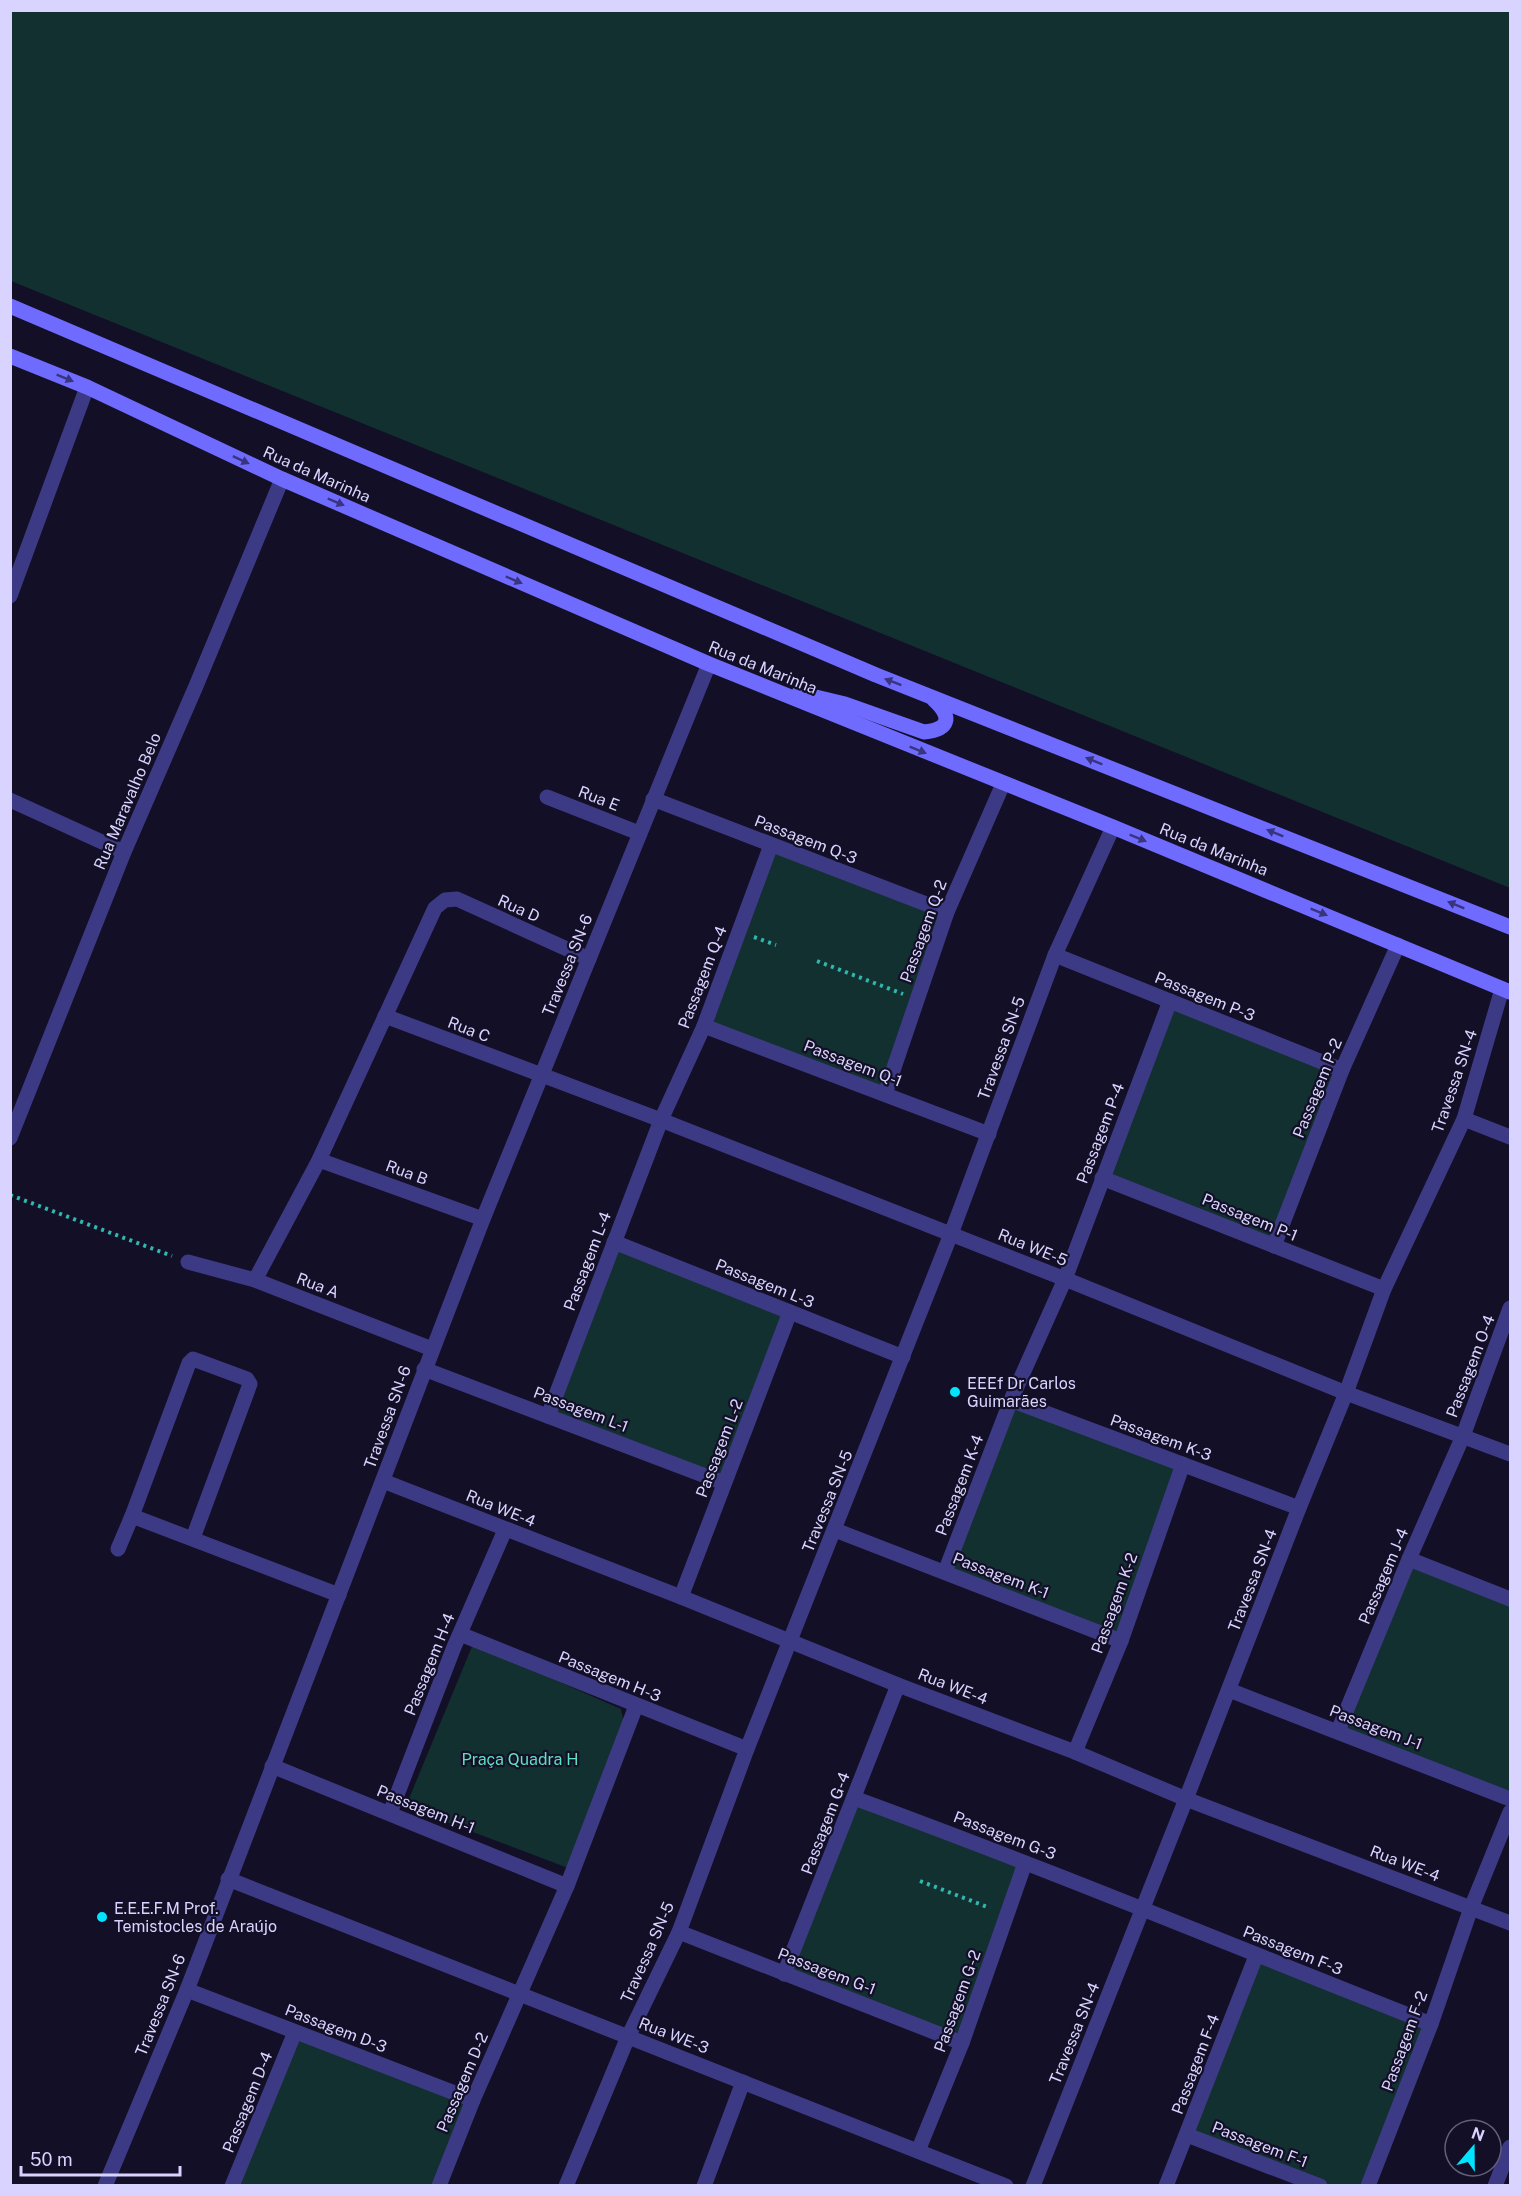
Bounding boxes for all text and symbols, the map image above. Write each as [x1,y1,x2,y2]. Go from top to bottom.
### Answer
one-way arrow [56,373,74,383]
street label: Rua da Marinha [260,442,373,507]
one-way arrow [233,456,250,465]
one-way arrow [327,498,344,507]
one-way arrow [506,575,524,585]
street label: Rua da Marinha [706,637,820,698]
one-way arrow [884,677,902,686]
street label: Rua Maravalho Belo [90,730,165,873]
one-way arrow [910,745,928,755]
one-way arrow [1085,756,1103,765]
street label: Rua E [576,782,622,815]
street label: Passagem Q-3 [752,811,860,868]
street label: Rua da Marinha [1157,819,1271,880]
one-way arrow [1266,828,1284,837]
one-way arrow [1130,833,1148,843]
street label: Passagem Q-2 [896,877,951,985]
street label: Rua D [495,891,543,926]
one-way arrow [1447,900,1465,909]
one-way arrow [1310,907,1328,917]
street label: Travessa SN-6 [538,911,597,1019]
street label: Passagem Q-4 [674,923,731,1031]
street label: Passagem P-3 [1152,968,1258,1025]
street label: Travessa SN-5 [974,994,1029,1102]
street label: Rua C [445,1013,493,1046]
street label: Travessa SN-4 [1428,1027,1481,1135]
street label: Passagem Q-1 [801,1036,905,1091]
street label: Passagem P-2 [1289,1036,1346,1141]
street label: Passagem P-4 [1073,1080,1128,1186]
street label: Rua B [383,1156,430,1189]
street label: Passagem P-1 [1199,1190,1300,1245]
street label: Passagem L-4 [560,1209,615,1314]
street label: Rua WE-5 [995,1225,1070,1270]
street label: Passagem L-3 [713,1255,817,1312]
street label: Rua A [294,1269,342,1302]
street label: Passagem O-4 [1442,1312,1499,1420]
street label: Travessa SN-6 [360,1363,415,1471]
place label: EEEf Dr Carlos Guimarães [967,1374,1076,1411]
street label: Passagem L-1 [531,1383,631,1436]
marker: EEEf Dr Carlos Guimarães [948,1385,962,1399]
street label: Passagem L-2 [692,1396,747,1500]
street label: Passagem K-3 [1108,1410,1214,1465]
street label: Passagem K-4 [932,1432,987,1538]
street label: Travessa SN-5 [798,1447,857,1555]
street label: Rua WE-4 [463,1486,538,1531]
street label: Passagem J-4 [1355,1525,1412,1627]
street label: Travessa SN-4 [1224,1526,1281,1634]
street label: Passagem K-1 [950,1548,1052,1603]
street label: Passagem K-2 [1087,1550,1142,1656]
street label: Passagem H-4 [400,1610,459,1718]
street label: Passagem H-3 [556,1647,664,1706]
street label: Rua WE-4 [915,1664,990,1708]
street label: Passagem J-1 [1327,1701,1425,1754]
park label: Praça Quadra H [461,1750,579,1769]
street label: Passagem G-4 [797,1769,854,1877]
street label: Passagem H-1 [374,1781,478,1838]
street label: Passagem G-3 [951,1807,1059,1864]
street label: Rua WE-4 [1367,1841,1442,1885]
place label: E.E.E.F.M Prof. Temistocles de Araújo [114,1899,277,1936]
street label: Travessa SN-5 [617,1899,678,2006]
marker: E.E.E.F.M Prof. Temistocles de Araújo [95,1910,109,1924]
street label: Passagem F-3 [1240,1922,1345,1979]
street label: Passagem G-1 [775,1944,878,1999]
street label: Passagem G-2 [930,1947,985,2055]
street label: Travessa SN-6 [131,1951,190,2059]
street label: Travessa SN-4 [1045,1979,1104,2087]
street label: Passagem F-2 [1378,1988,1431,2094]
street label: Passagem D-3 [282,2000,389,2057]
street label: Passagem F-4 [1168,2011,1223,2117]
street label: Rua WE-3 [636,2013,711,2057]
street label: Passagem D-2 [433,2029,492,2135]
street label: Passagem D-4 [219,2049,276,2156]
street label: Passagem F-1 [1209,2117,1310,2171]
north arrow [1443,2118,1503,2178]
text: N [1469,2123,1487,2145]
scale bar [21,2139,180,2177]
text: 50 m [30,2149,73,2170]

